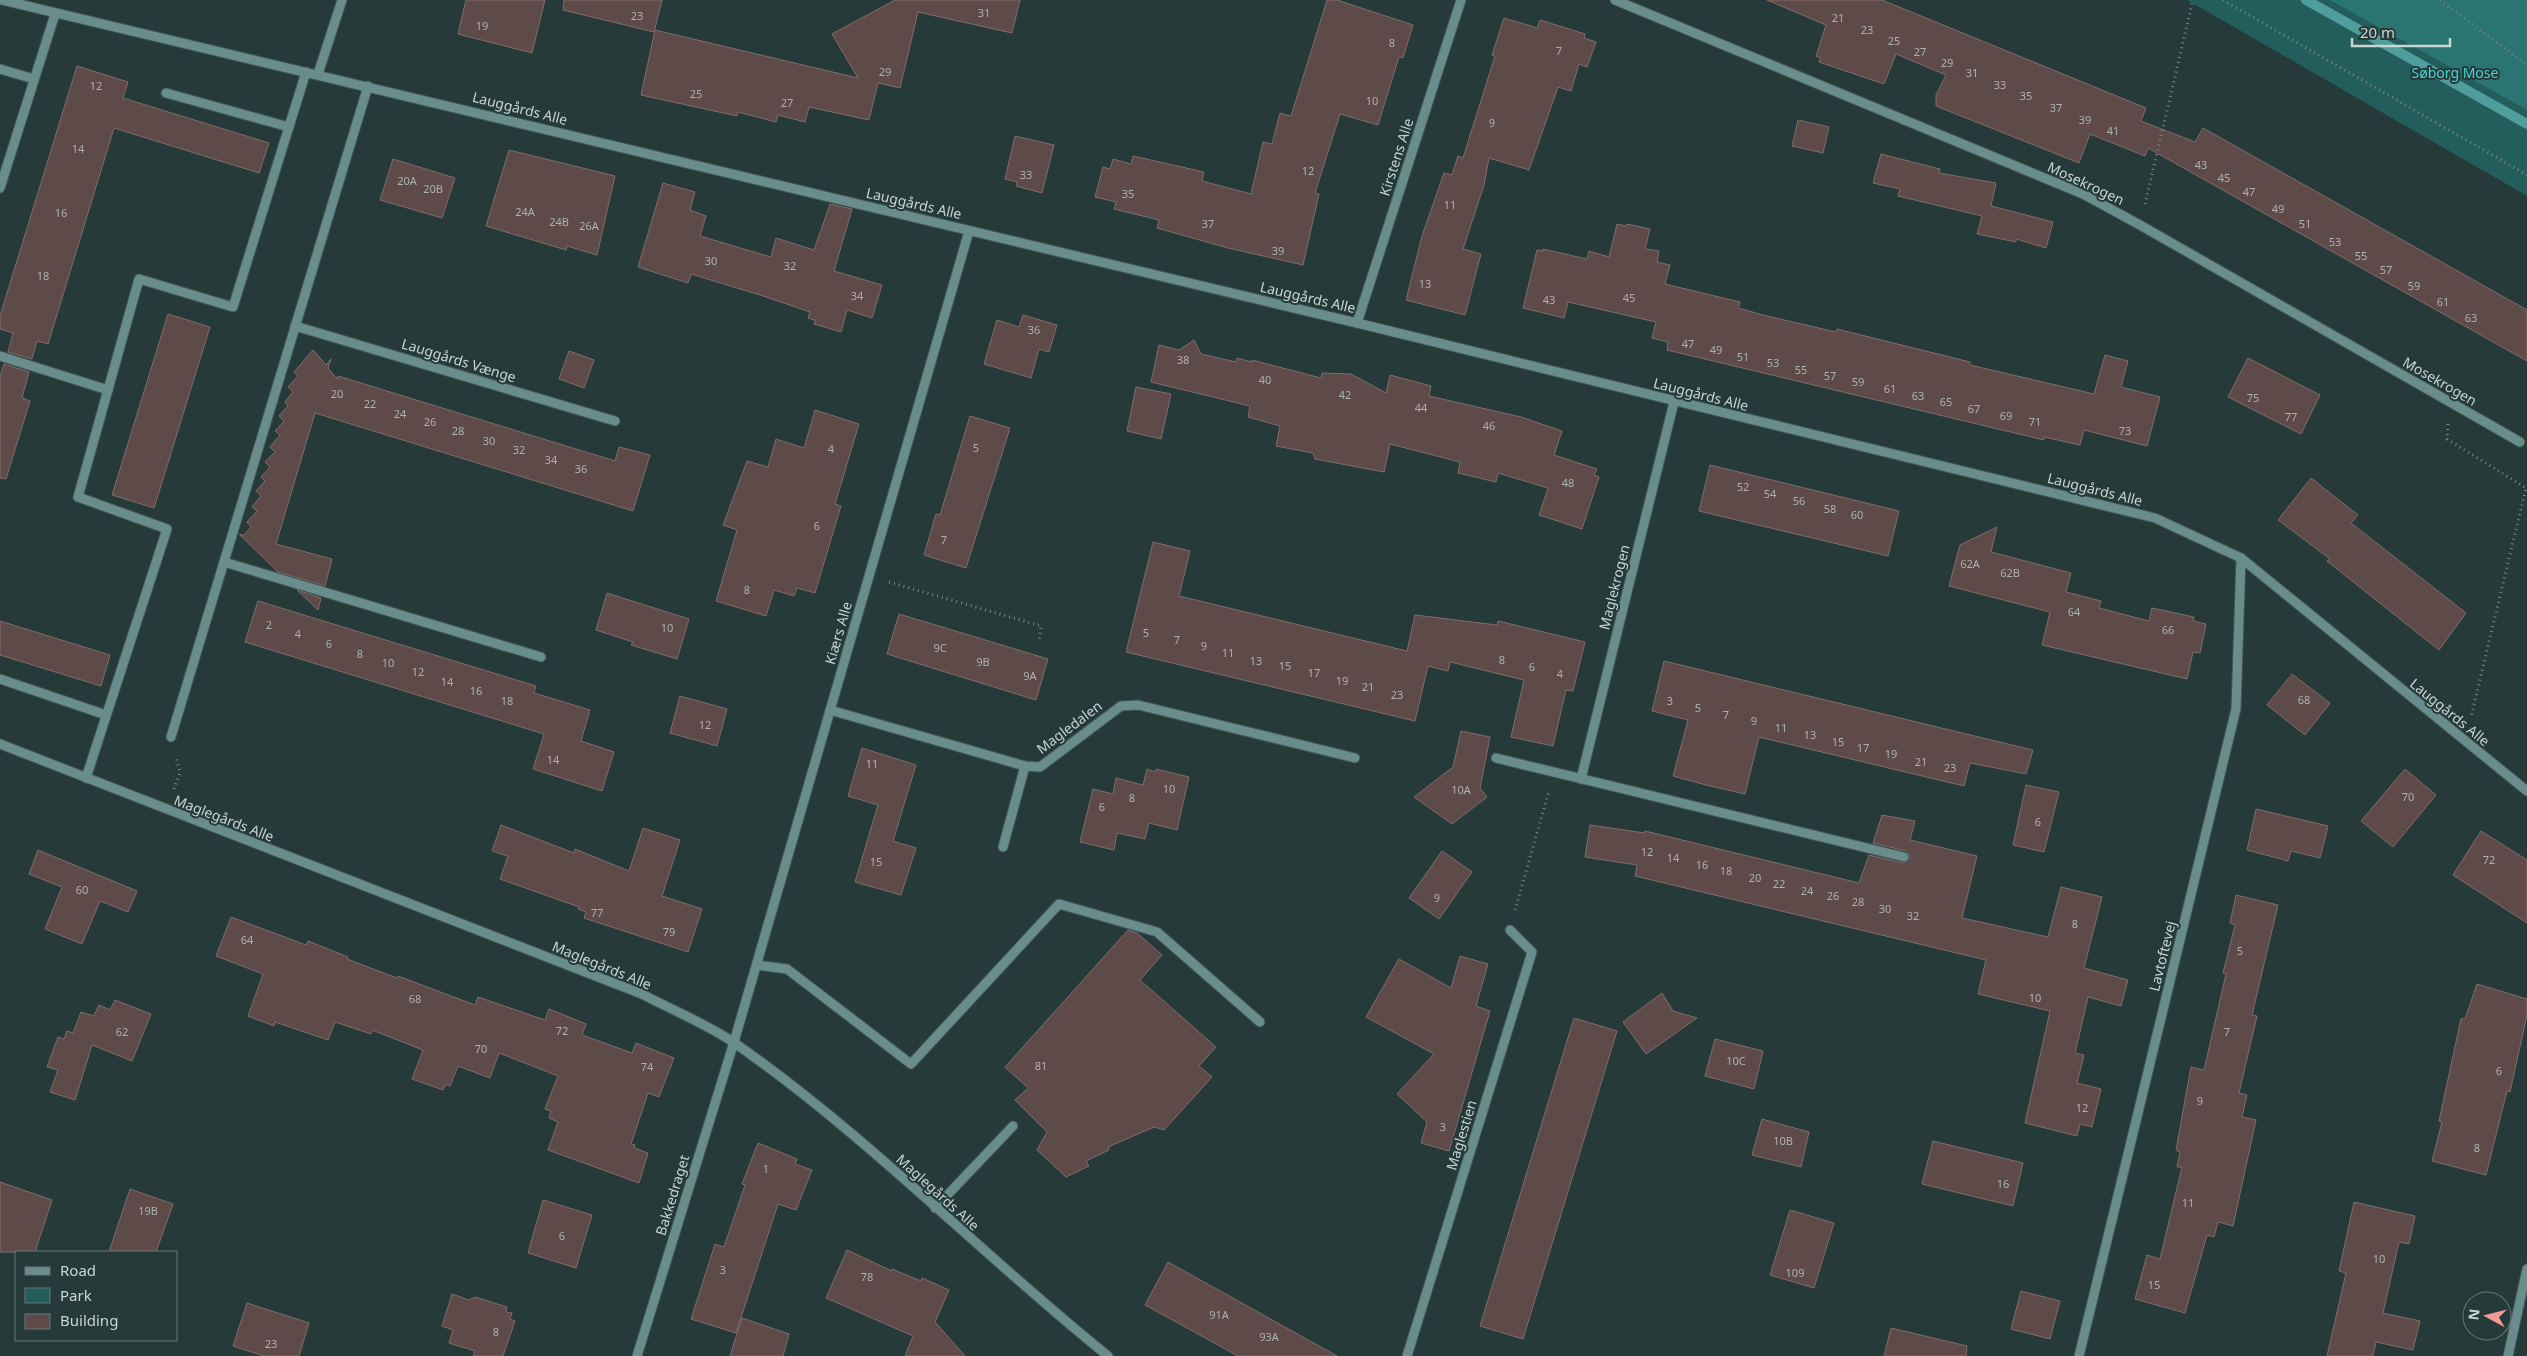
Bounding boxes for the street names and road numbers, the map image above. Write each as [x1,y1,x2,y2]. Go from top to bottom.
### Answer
street label: Lauggårds Alle [470,87,570,129]
street label: Kirstens Alle [1374,116,1418,198]
street label: Mosekrogen [2045,157,2127,209]
street label: Lauggårds Alle [864,183,964,223]
street label: Lauggårds Alle [1258,277,1358,317]
street label: Lauggårds Vænge [399,334,519,386]
street label: Mosekrogen [2400,352,2480,410]
street label: Lauggårds Alle [1651,373,1751,415]
street label: Lauggårds Alle [2045,468,2145,510]
street label: Maglekrogen [1594,542,1634,632]
street label: Kiærs Alle [820,599,856,667]
street label: Lauggårds Alle [2406,674,2494,750]
street label: Magledalen [1032,696,1106,758]
street label: Maglegårds Alle [171,790,277,846]
street label: Lavtoftevej [2144,919,2180,993]
street label: Maglegårds Alle [549,936,655,994]
street label: Maglestien [1441,1098,1481,1172]
street label: Maglegårds Alle [892,1150,984,1234]
street label: Bakkedraget [651,1152,693,1238]

